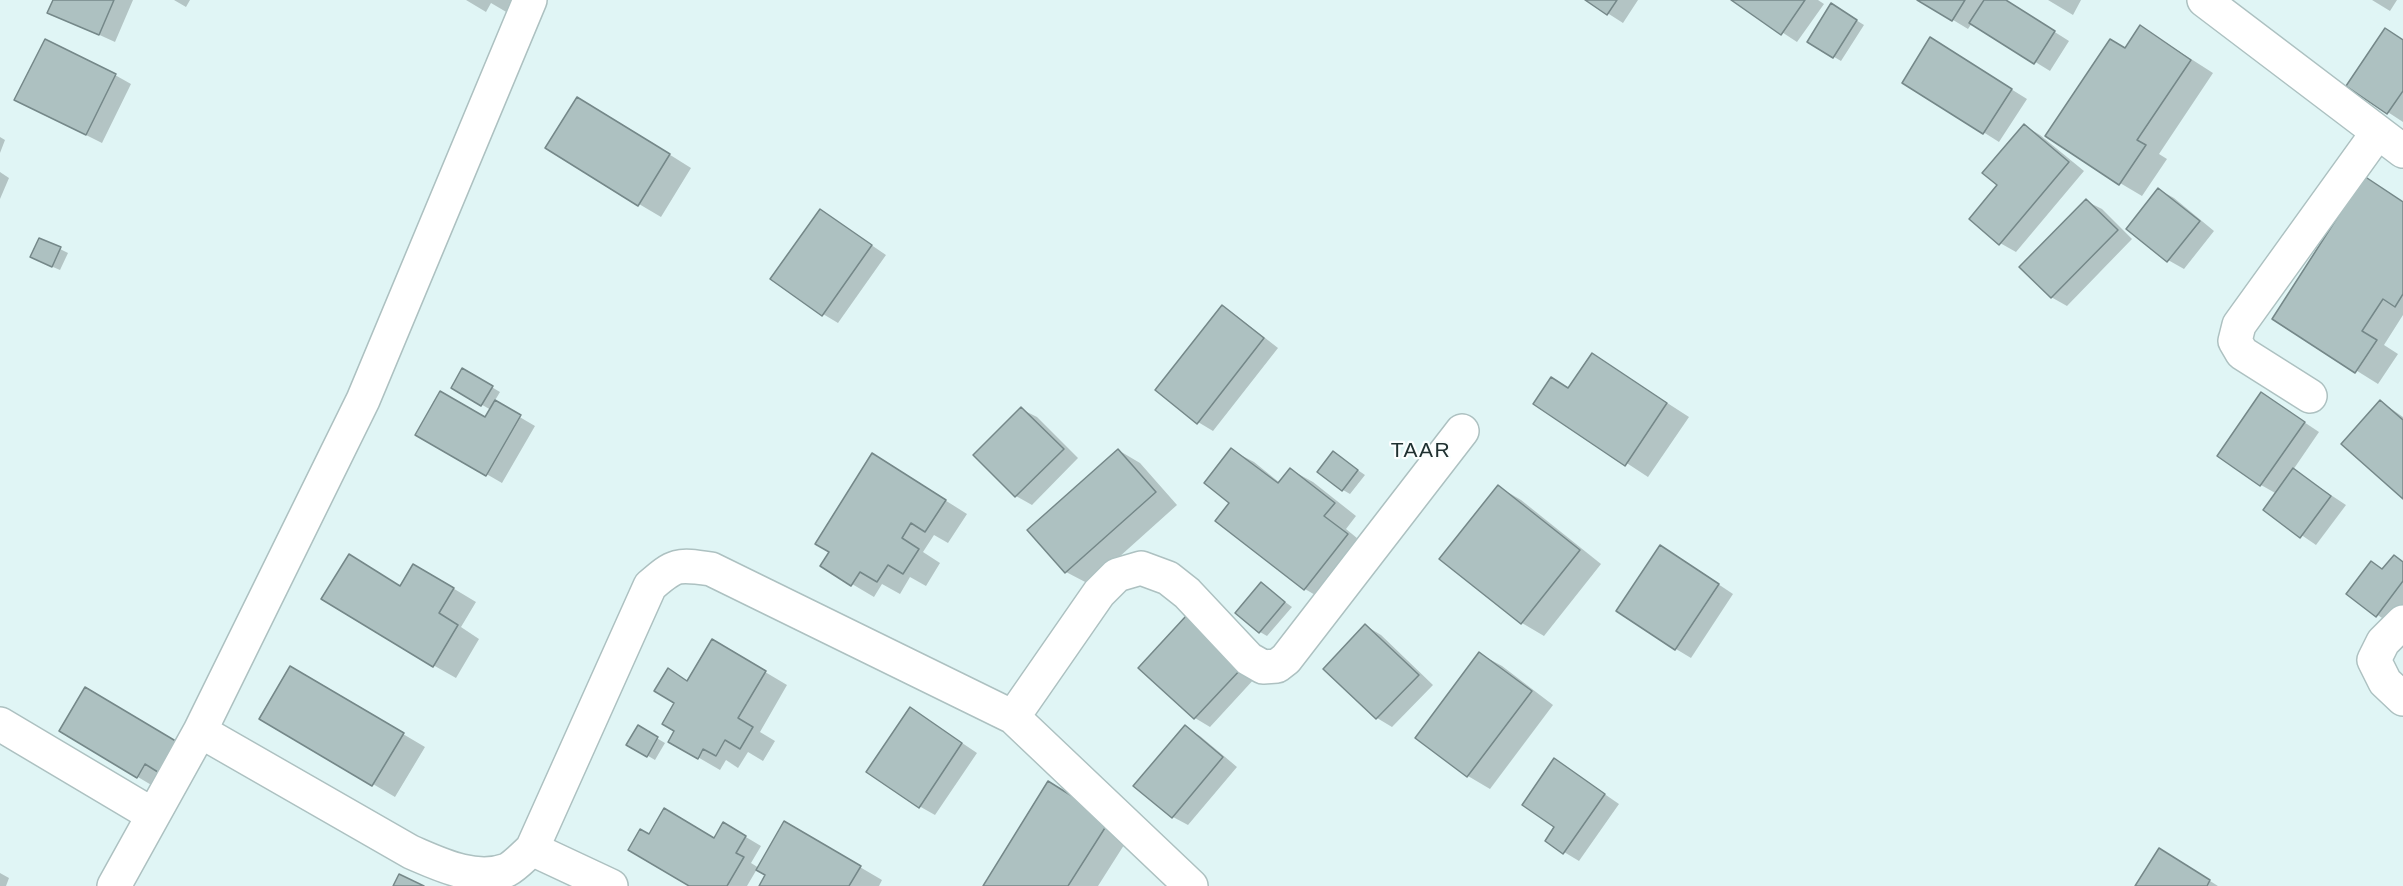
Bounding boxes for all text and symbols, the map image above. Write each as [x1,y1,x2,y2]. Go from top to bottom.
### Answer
district label: TAAR [1391,438,1451,464]

